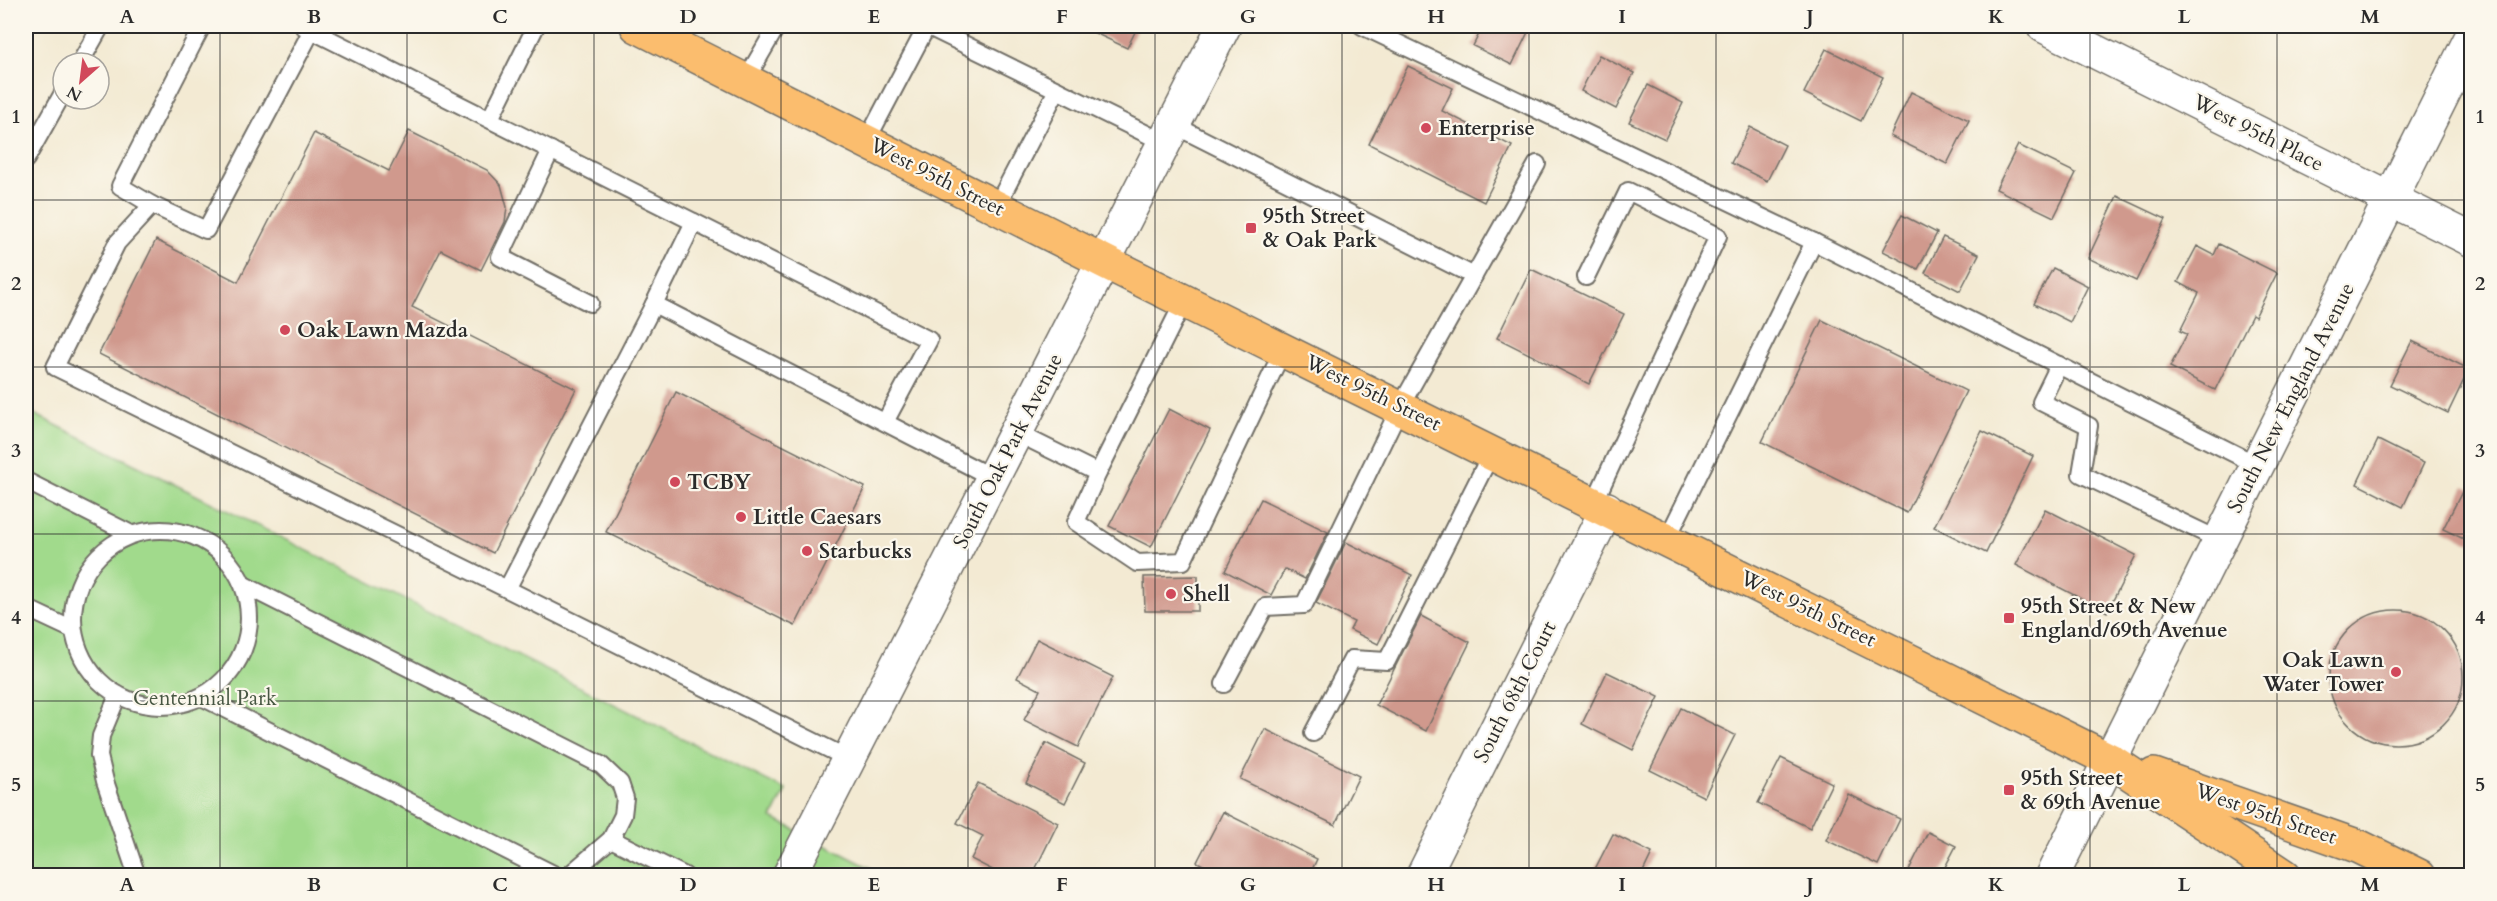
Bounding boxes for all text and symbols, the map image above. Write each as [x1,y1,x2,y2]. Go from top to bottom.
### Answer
text: A [119,3,135,30]
text: B [307,3,321,30]
text: C [492,3,508,30]
text: D [679,3,697,30]
text: E [868,3,880,30]
text: F [1056,3,1068,30]
text: G [1240,3,1256,30]
text: H [1427,3,1445,30]
text: I [1618,3,1626,30]
text: J [1803,3,1814,30]
text: K [1988,3,2005,30]
text: L [2178,3,2191,30]
text: M [2360,3,2380,30]
north arrow [51,51,111,111]
text: N [63,80,86,106]
street label: West 95th Place [2187,87,2328,178]
text: 1 [11,103,21,130]
text: 1 [2475,103,2485,130]
place label: Enterprise [1438,114,1535,143]
marker: Enterprise [1419,121,1433,135]
street label: West 95th Street [864,130,1010,224]
place label: 95th Street & Oak Park [1263,202,1377,255]
marker: 95th Street & Oak Park [1244,221,1258,235]
text: 2 [11,270,21,297]
text: 2 [2475,270,2485,297]
street label: South New England Avenue [2220,278,2362,518]
place label: Oak Lawn Mazda [297,316,469,345]
marker: Oak Lawn Mazda [278,323,292,337]
street label: West 95th Street [1299,347,1446,439]
street label: South Oak Park Avenue [946,348,1070,554]
text: 3 [11,437,21,464]
text: 3 [2475,437,2485,464]
place label: TCBY [687,468,751,497]
marker: TCBY [668,475,682,489]
place label: Little Caesars [753,503,882,532]
marker: Little Caesars [734,510,748,524]
place label: Starbucks [819,537,912,566]
marker: Starbucks [800,544,814,558]
street label: West 95th Street [1734,563,1881,655]
place label: Shell [1183,580,1230,609]
marker: Shell [1164,587,1178,601]
place label: 95th Street & New England/69th Avenue [2021,592,2228,645]
text: 4 [11,604,21,631]
text: 4 [2475,604,2485,631]
marker: 95th Street & New England/69th Avenue [2002,611,2016,625]
street label: South 68th Court [1467,616,1563,768]
place label: Oak Lawn Water Tower [2262,646,2385,699]
marker: Oak Lawn Water Tower [2389,665,2403,679]
park label: Centennial Park [133,684,278,713]
place label: 95th Street & 69th Avenue [2021,764,2161,817]
text: 5 [11,771,21,798]
text: 5 [2475,771,2485,798]
street label: West 95th Street [2190,776,2341,852]
marker: 95th Street & 69th Avenue [2002,783,2016,797]
text: A [119,871,135,898]
text: B [307,871,321,898]
text: C [492,871,508,898]
text: D [679,871,697,898]
text: E [868,871,880,898]
text: F [1056,871,1068,898]
text: G [1240,871,1256,898]
text: H [1427,871,1445,898]
text: I [1618,871,1626,898]
text: J [1803,871,1814,898]
text: K [1988,871,2005,898]
text: L [2178,871,2191,898]
text: M [2360,871,2380,898]

